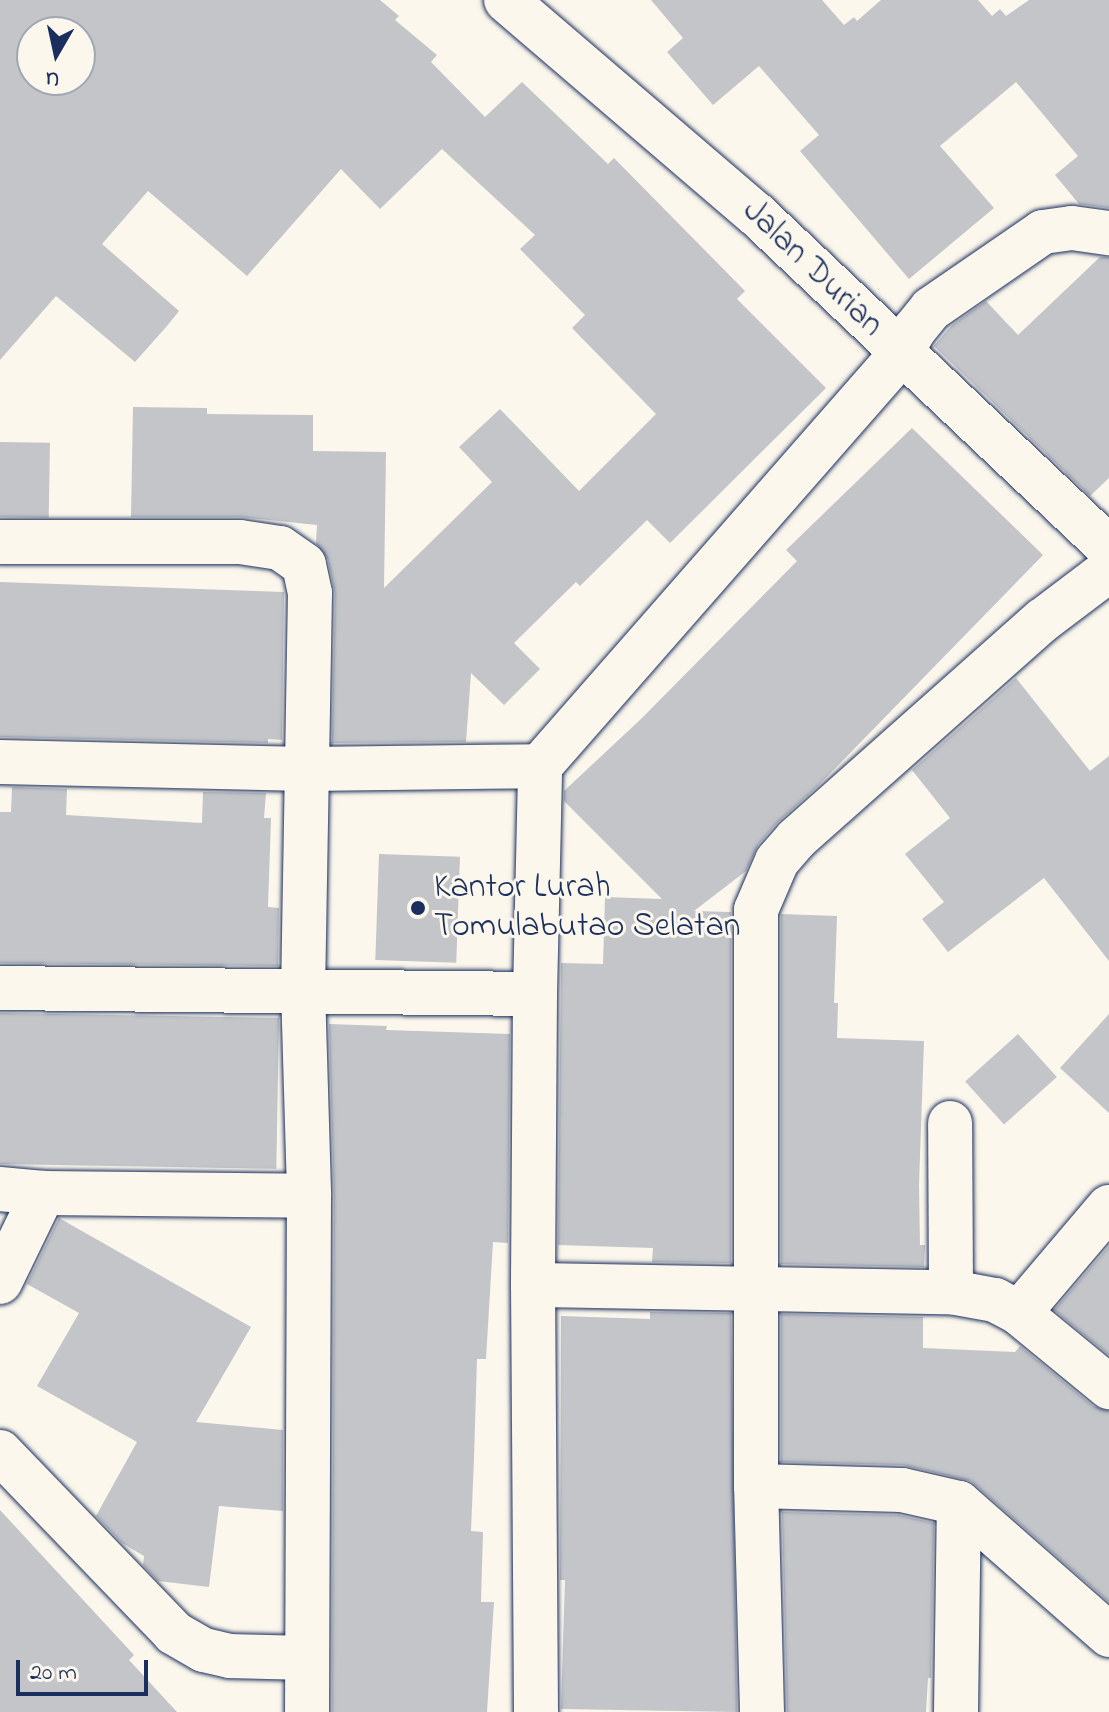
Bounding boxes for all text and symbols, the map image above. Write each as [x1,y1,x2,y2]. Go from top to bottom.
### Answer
north arrow [16,16,96,96]
text: U [43,61,62,95]
street label: Jalan Durian [733,192,891,346]
place label: Kantor Lurah Tomulabutao Selatan [434,868,741,948]
marker: Kantor Lurah Tomulabutao Selatan [409,899,427,917]
scale bar [20,1644,152,1694]
text: 20 m [30,1656,77,1691]

